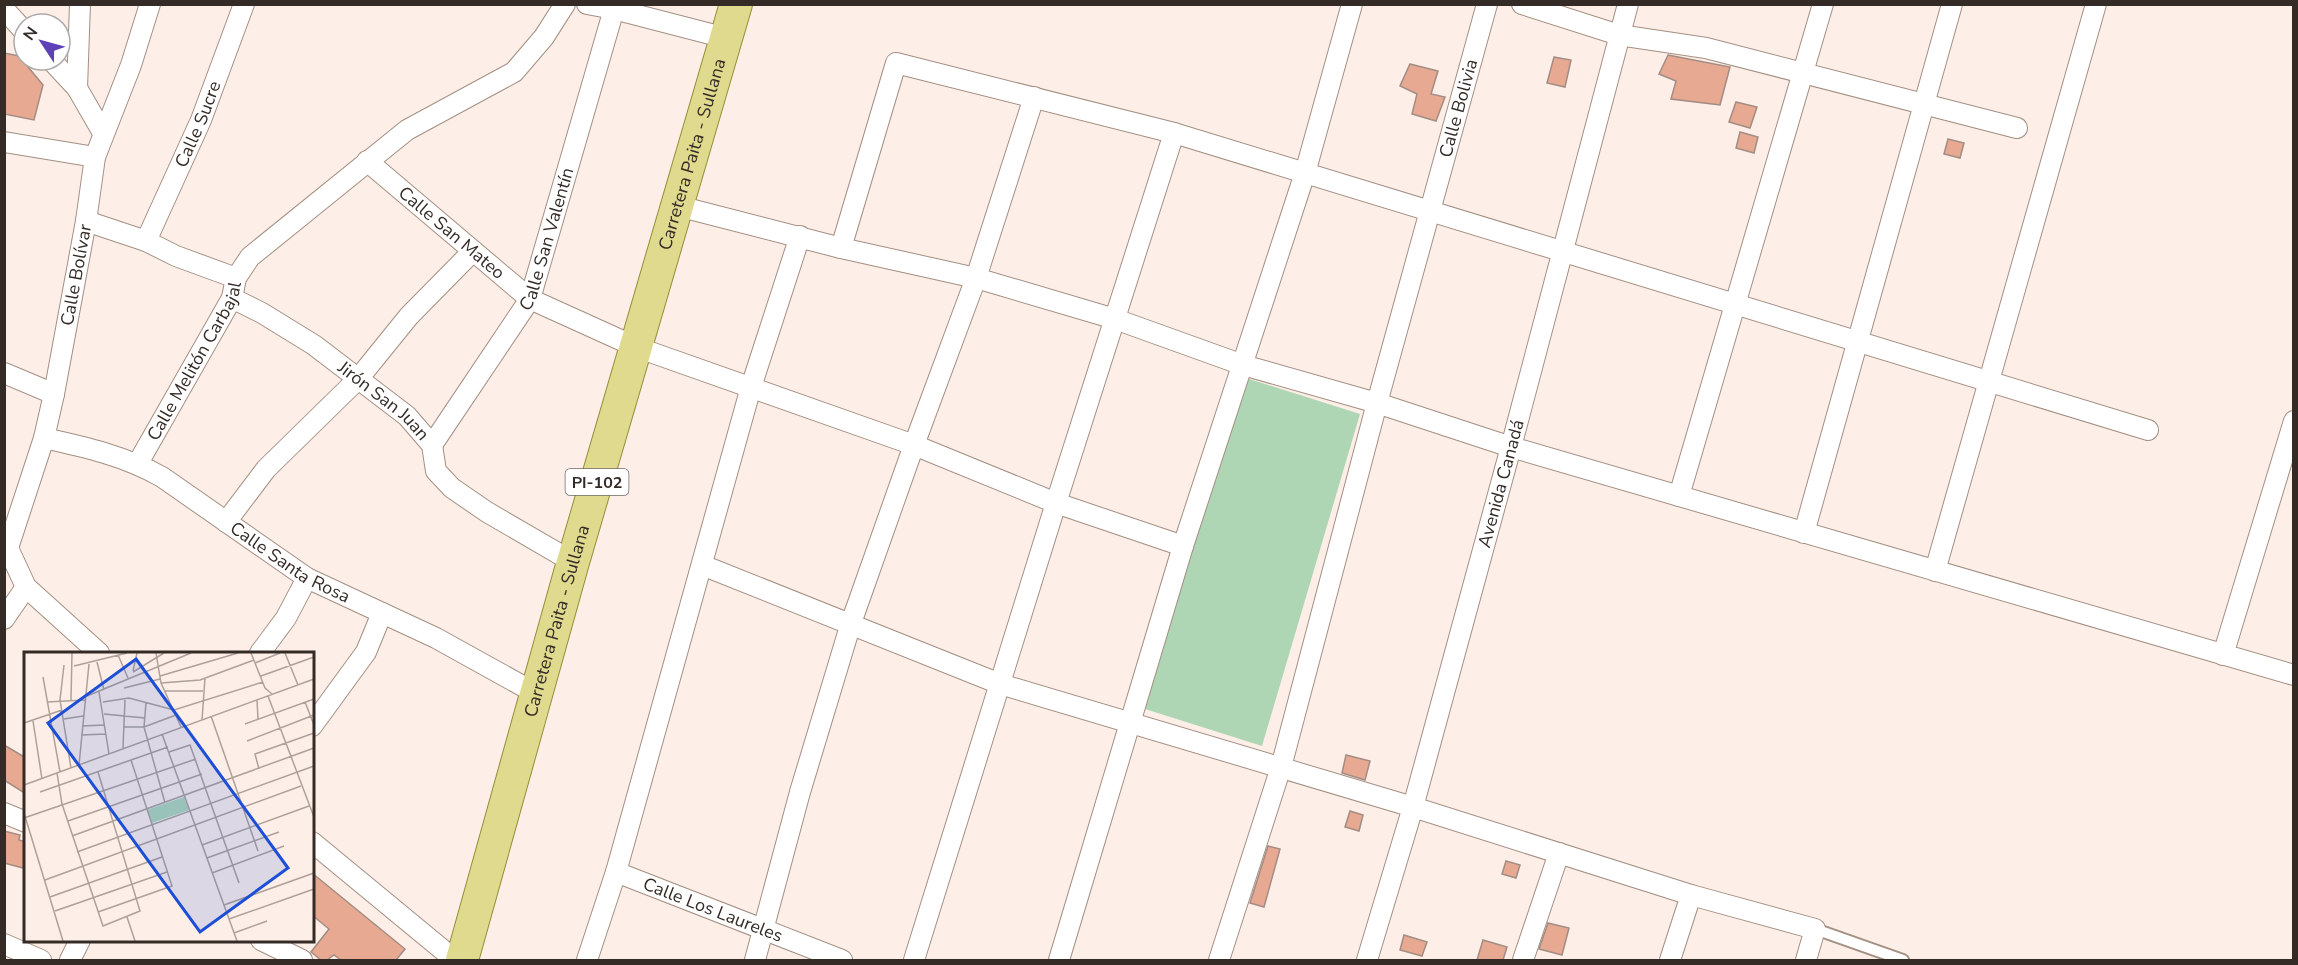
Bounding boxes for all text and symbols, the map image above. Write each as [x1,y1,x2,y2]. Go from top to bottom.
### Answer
north arrow [12,12,72,72]
text: N [18,22,43,45]
street label: Carretera Paita - Sullana [653,55,731,253]
street label: Calle Bolivia [1433,56,1483,160]
street label: Calle Sucre [169,77,226,171]
street label: Calle San Valentín [513,165,579,316]
street label: Calle San Mateo [393,181,510,285]
street label: Calle Bolívar [55,222,97,328]
street label: Calle Melitón Carbajal [141,279,247,445]
street label: Jirón San Juan [332,355,435,446]
street label: Avenida Canadá [1472,417,1530,550]
road number: PI-102 [566,469,628,495]
street label: Calle Santa Rosa [225,516,354,608]
street label: Carretera Paita - Sullana [518,522,595,720]
inset map [24,652,314,941]
street label: Calle Los Laureles [640,872,786,948]

